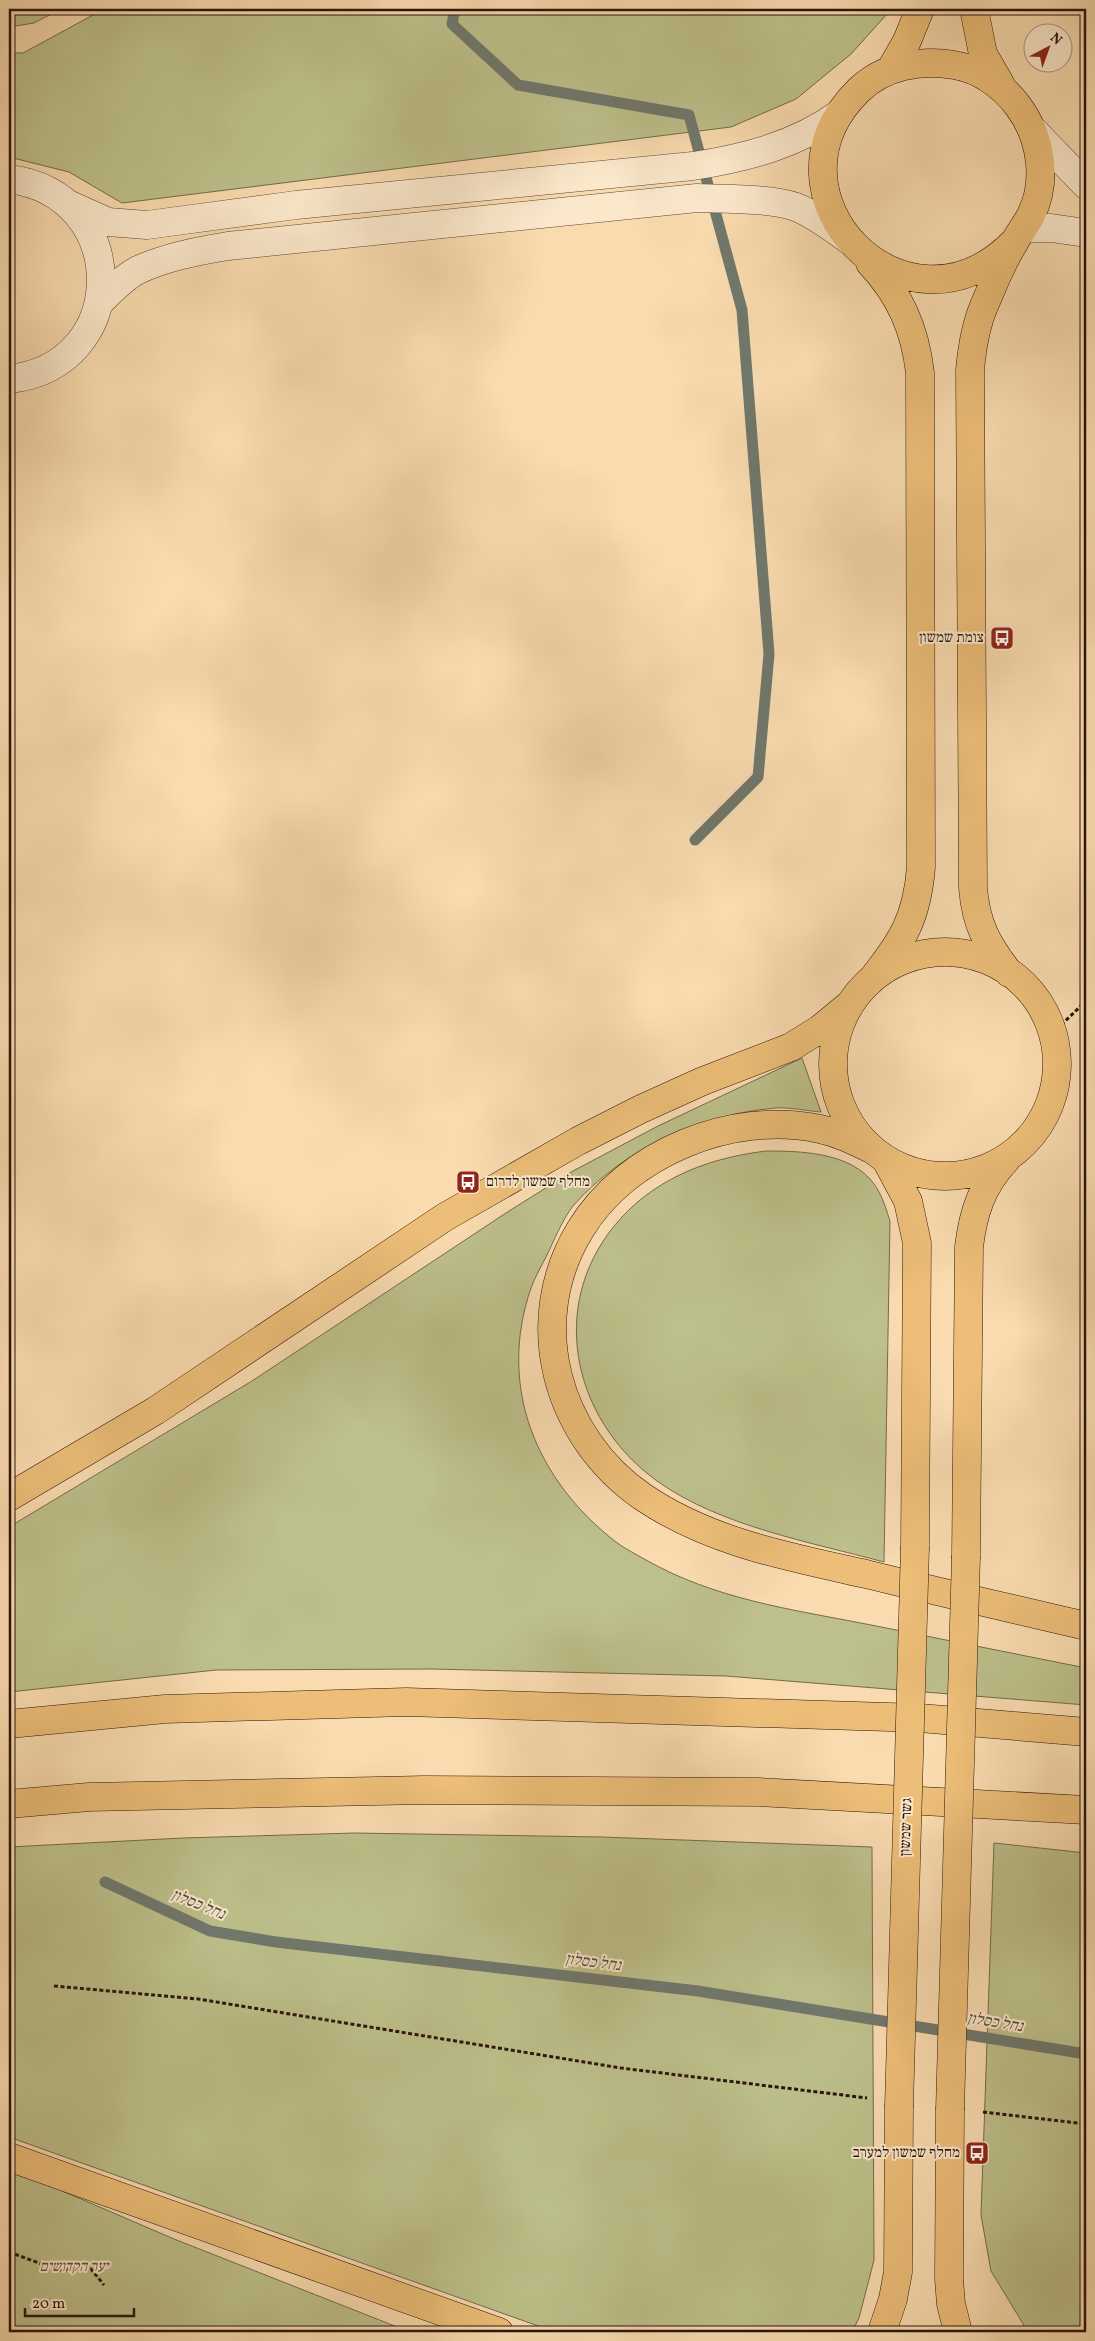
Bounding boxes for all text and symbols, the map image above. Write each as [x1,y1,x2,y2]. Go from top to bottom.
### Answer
north arrow [1022,22,1072,72]
text: N [1045,29,1066,50]
bus stop icon: צומת שמשון [989,625,1015,651]
place label: צומת שמשון [919,628,984,649]
bus stop icon: מחלף שמשון לדרום [455,1169,481,1195]
place label: מחלף שמשון לדרום [486,1172,590,1193]
street label: גשר שמשון [895,1797,919,1857]
water label: נחל כסלון [168,1884,230,1926]
water label: נחל כסלון [564,1949,624,1978]
water label: נחל כסלון [966,2008,1026,2039]
bus stop icon: מחלף שמשון למערב [964,2140,990,2166]
place label: מחלף שמשון למערב [852,2143,960,2164]
park label: יער הקדושים [40,2257,110,2278]
scale bar [25,2286,134,2318]
text: 20 m [32,2294,65,2315]

